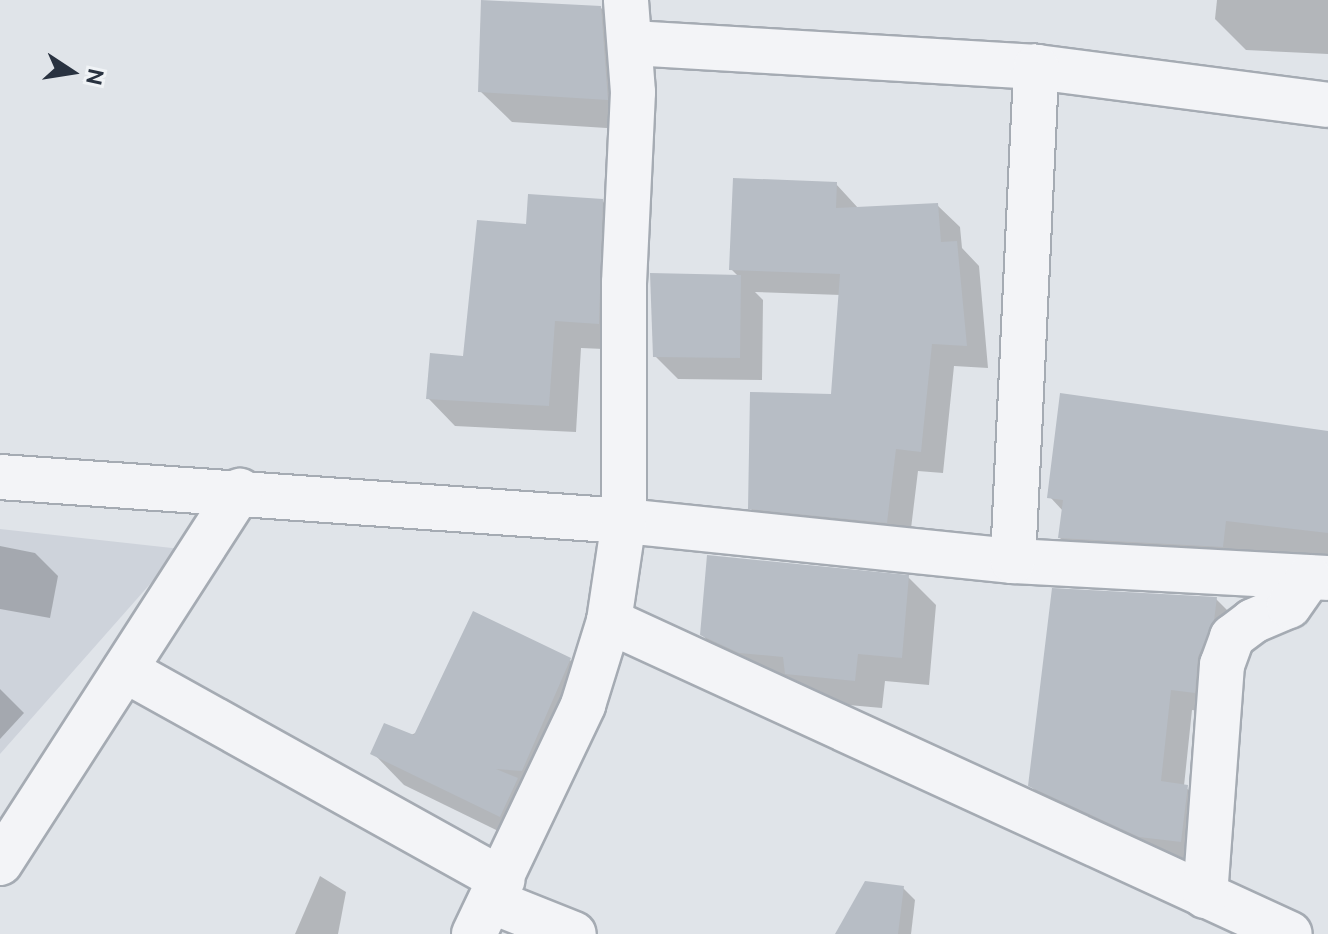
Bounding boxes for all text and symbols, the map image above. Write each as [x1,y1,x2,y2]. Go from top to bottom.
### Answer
north arrow [32,32,112,112]
text: N [82,66,110,88]

